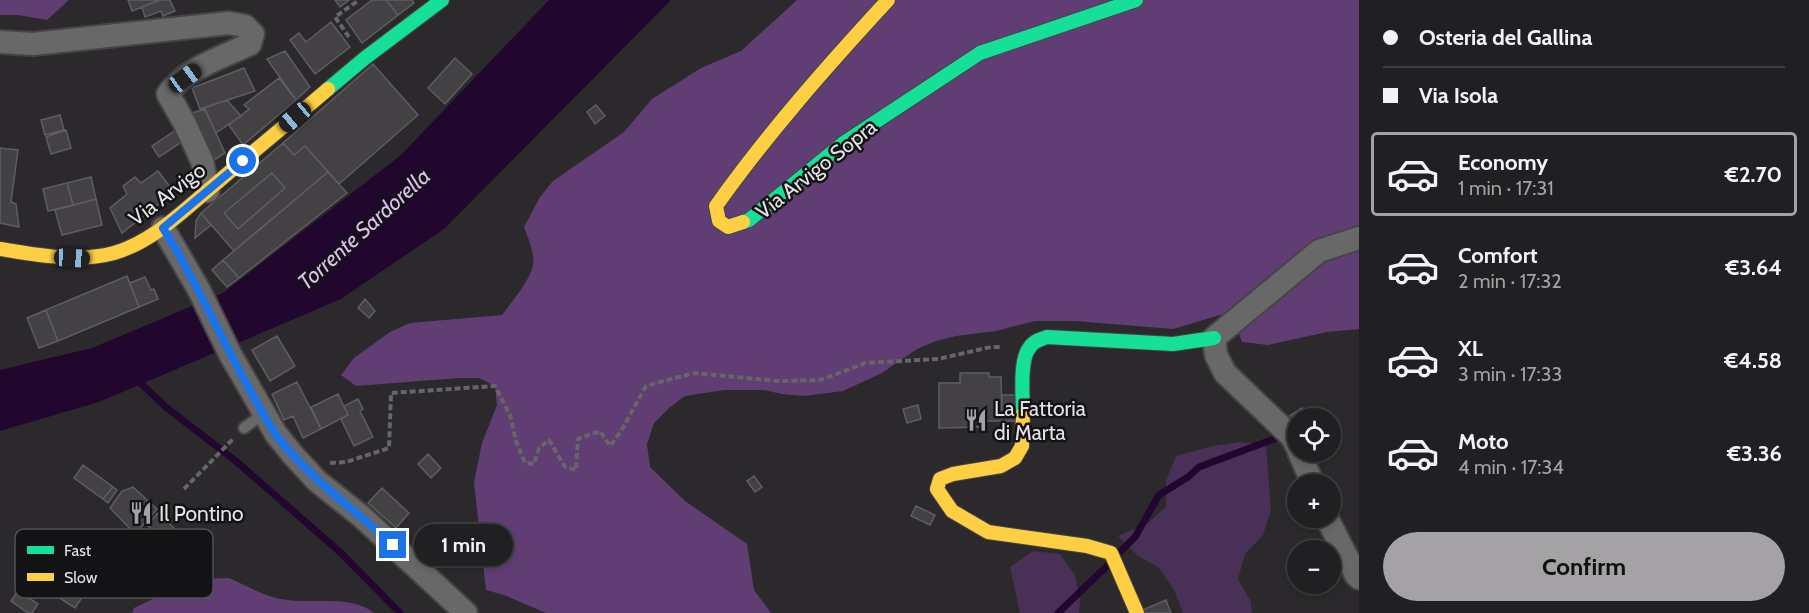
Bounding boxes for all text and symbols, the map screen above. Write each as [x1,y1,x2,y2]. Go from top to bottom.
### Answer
text: Osteria del Gallina [1419,24,1592,51]
car [165,60,205,96]
text: Via Isola [1419,82,1498,109]
car [275,99,315,135]
street label: Via Arvigo Sopra [751,114,881,224]
route start [229,147,256,174]
icon: car [1386,147,1440,201]
text: Economy [1458,149,1548,176]
street label: Via Arvigo [124,157,210,231]
text: €2.70 [1725,161,1782,188]
water label: Torrente Sardorella [292,162,436,296]
text: 1 min · 17:31 [1458,176,1554,200]
icon: car [1386,240,1440,294]
text: Comfort [1458,242,1537,269]
car [54,248,90,268]
text: €3.64 [1725,254,1782,281]
text: 2 min · 17:32 [1458,269,1562,293]
icon: car [1386,333,1440,387]
text: XL [1458,335,1483,362]
text: €4.58 [1724,347,1782,374]
text: 3 min · 17:33 [1458,362,1562,386]
place label: La Fattoria di Marta [994,396,1086,445]
restaurant icon: La Fattoria di Marta [963,407,989,433]
map controls [1287,408,1341,594]
button: locate [1287,408,1341,462]
icon: car [1386,426,1440,480]
text: Moto [1458,428,1509,455]
text: €3.36 [1727,440,1782,467]
text: 4 min · 17:34 [1458,455,1564,479]
button: + [1287,474,1341,528]
restaurant icon: Il Pontino [128,500,154,526]
place label: Il Pontino [159,501,244,526]
callout: 1 min [414,524,513,566]
legend [15,529,213,598]
route end [379,531,406,558]
button: Confirm [1383,532,1785,601]
text: 1 min [441,533,486,557]
button: − [1287,540,1341,594]
text: Fast [64,541,92,560]
text: Slow [64,568,98,587]

